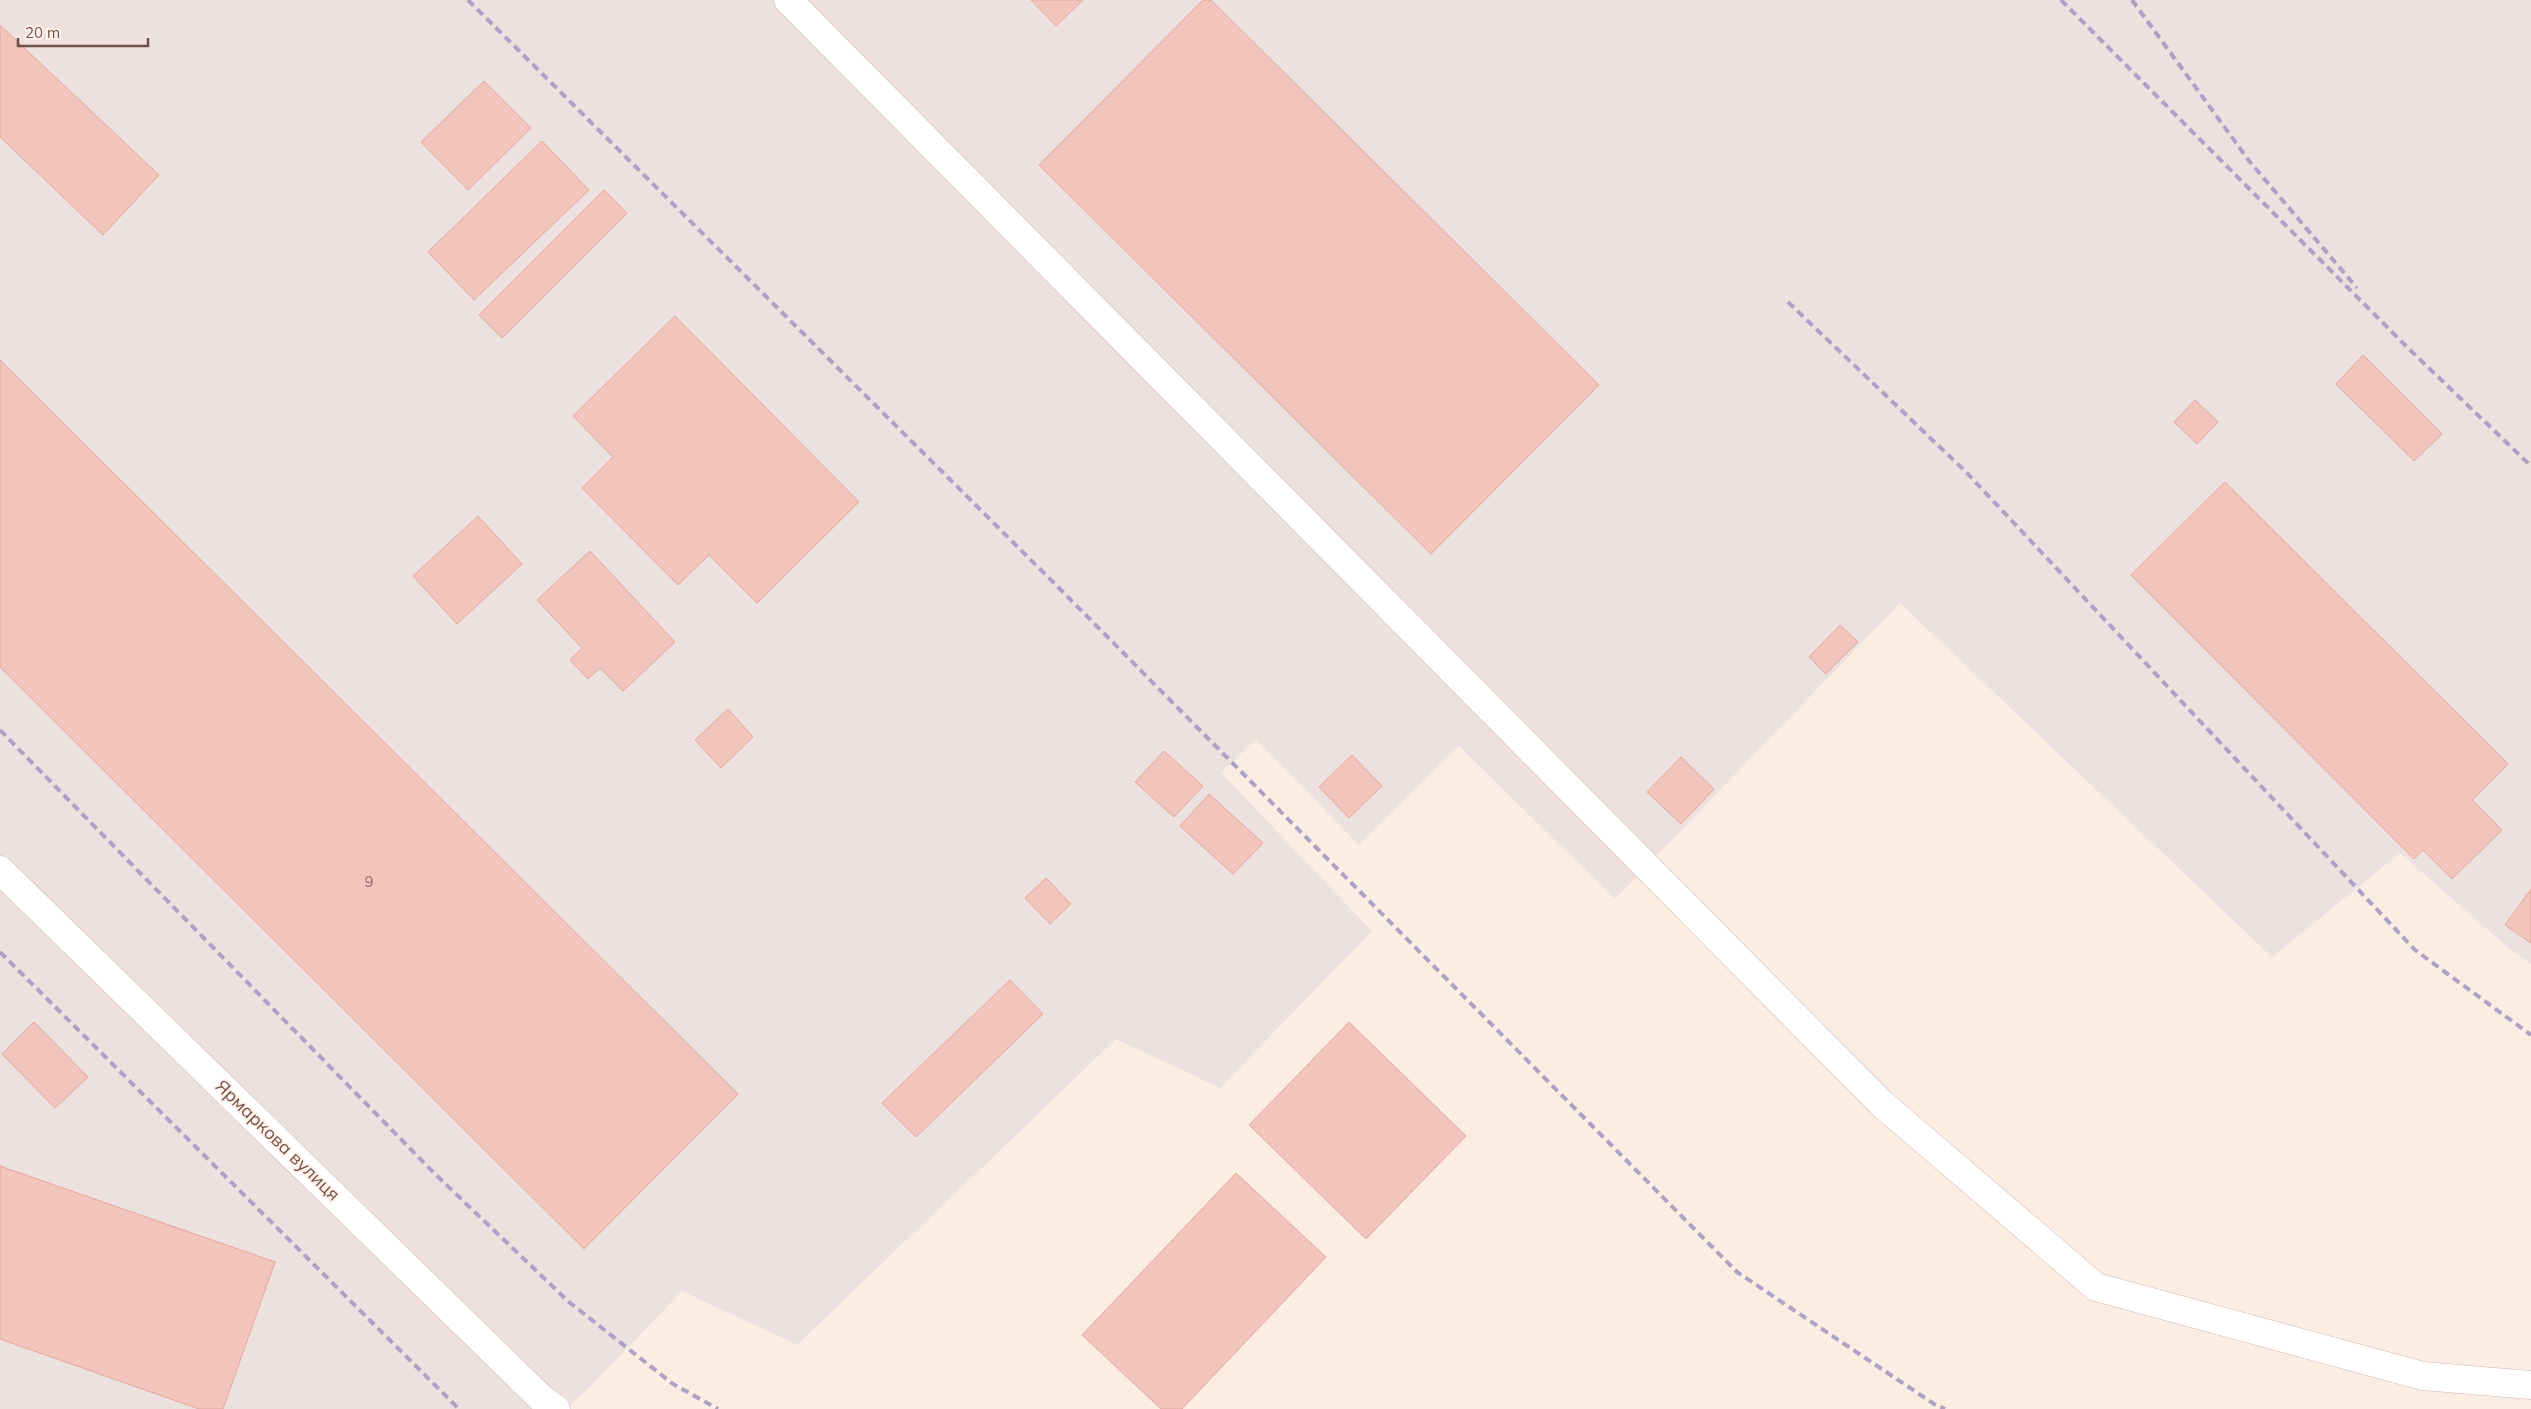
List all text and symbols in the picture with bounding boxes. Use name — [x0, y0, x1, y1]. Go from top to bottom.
scale bar — [18, 15, 148, 47]
text: 20 m — [25, 23, 60, 42]
house number: 9 — [364, 872, 374, 891]
street label: Ярмаркова вулиця — [211, 1075, 345, 1205]

